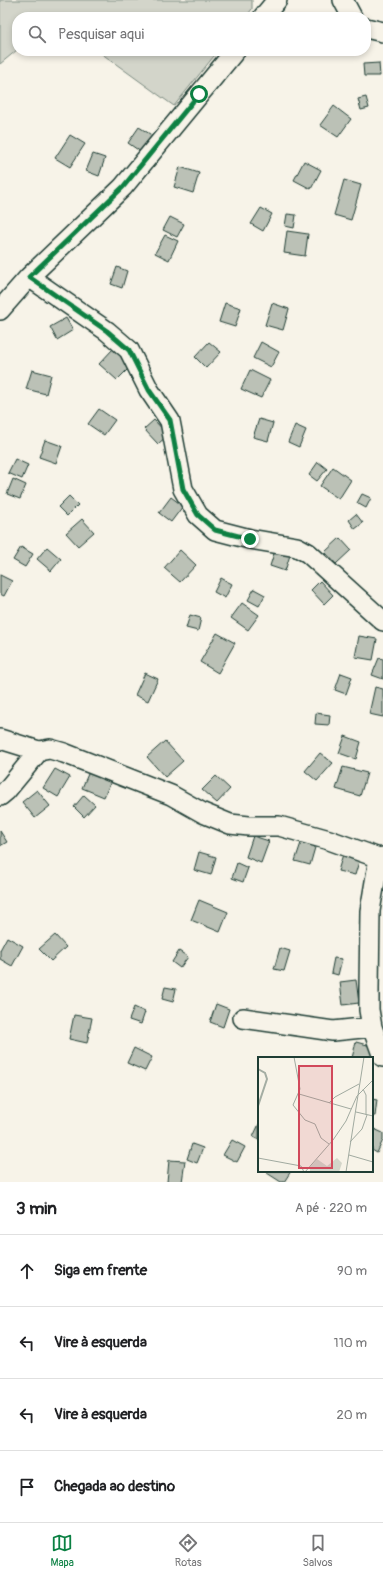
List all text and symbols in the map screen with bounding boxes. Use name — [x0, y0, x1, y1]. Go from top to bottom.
search box — [12, 12, 371, 56]
icon: search — [26, 23, 48, 45]
text: Pesquisar aqui — [58, 25, 144, 44]
route start — [190, 85, 208, 103]
route end — [241, 530, 259, 548]
inset map — [258, 1057, 373, 1172]
text: 3 min — [16, 1198, 57, 1219]
text: A pé · 220 m — [295, 1200, 367, 1216]
icon: ahead — [16, 1260, 38, 1282]
text: Siga em frente — [54, 1261, 147, 1280]
text: 90 m — [337, 1263, 367, 1279]
icon: left — [16, 1332, 38, 1354]
text: Vire à esquerda — [54, 1333, 147, 1352]
text: 110 m — [334, 1335, 367, 1351]
icon: left — [16, 1404, 38, 1426]
text: Vire à esquerda — [54, 1405, 147, 1424]
text: 20 m — [336, 1407, 367, 1423]
icon: arrive — [16, 1476, 38, 1498]
text: Chegada ao destino — [54, 1477, 175, 1496]
tab: Mapa — [50, 1532, 74, 1569]
tab: Rotas — [175, 1532, 202, 1569]
tab: Salvos — [303, 1532, 332, 1569]

